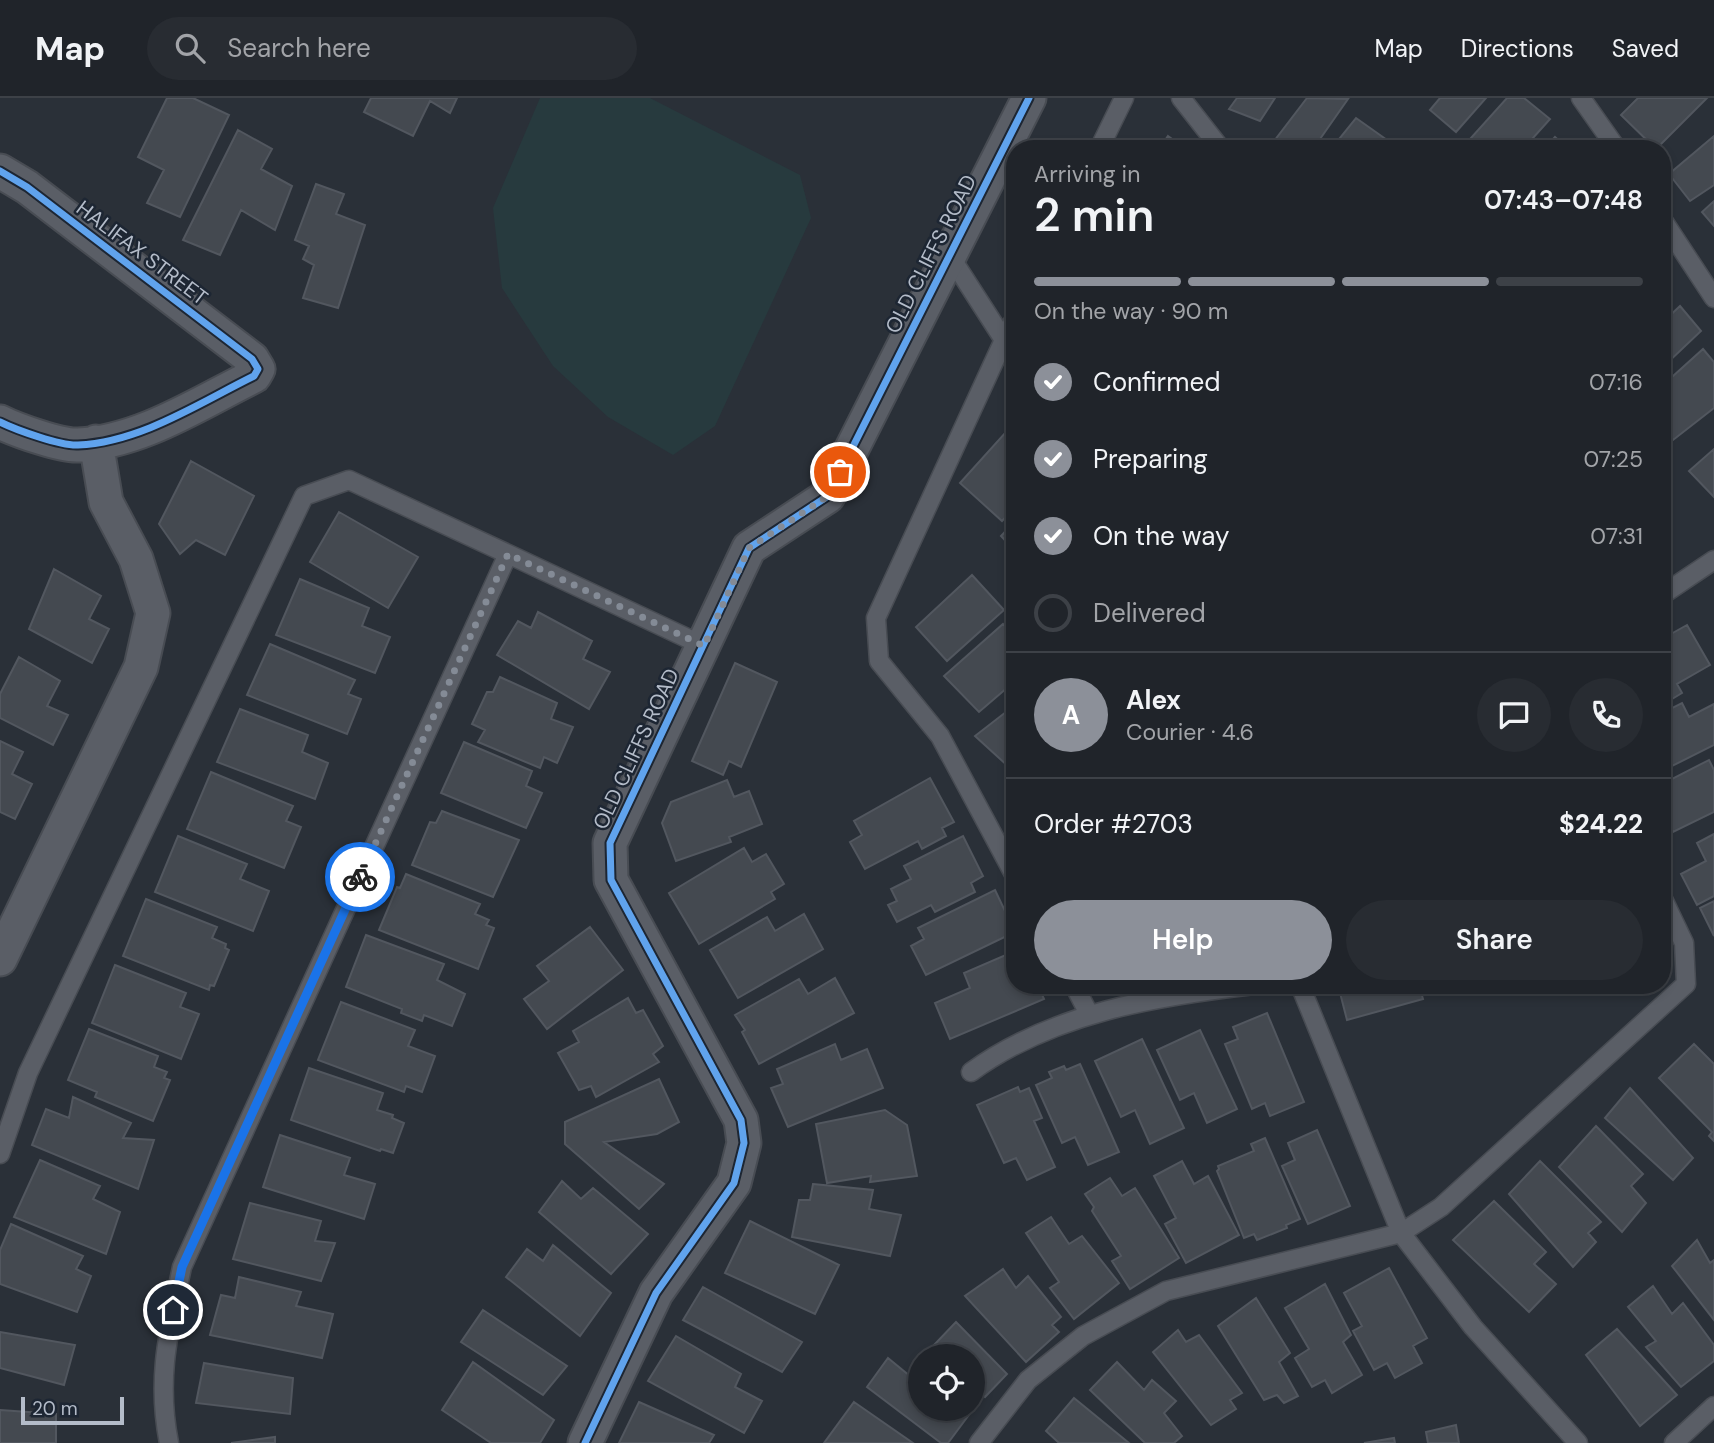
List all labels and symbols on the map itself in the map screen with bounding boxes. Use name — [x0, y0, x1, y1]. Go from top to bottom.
street label: OLD CLIFFS ROAD — [879, 170, 983, 338]
street label: HALIFAX STREET — [71, 194, 214, 312]
pin — [810, 442, 870, 502]
street label: OLD CLIFFS ROAD — [586, 664, 686, 834]
courier — [325, 842, 395, 912]
pin — [143, 1280, 203, 1340]
scale bar — [21, 1394, 124, 1426]

